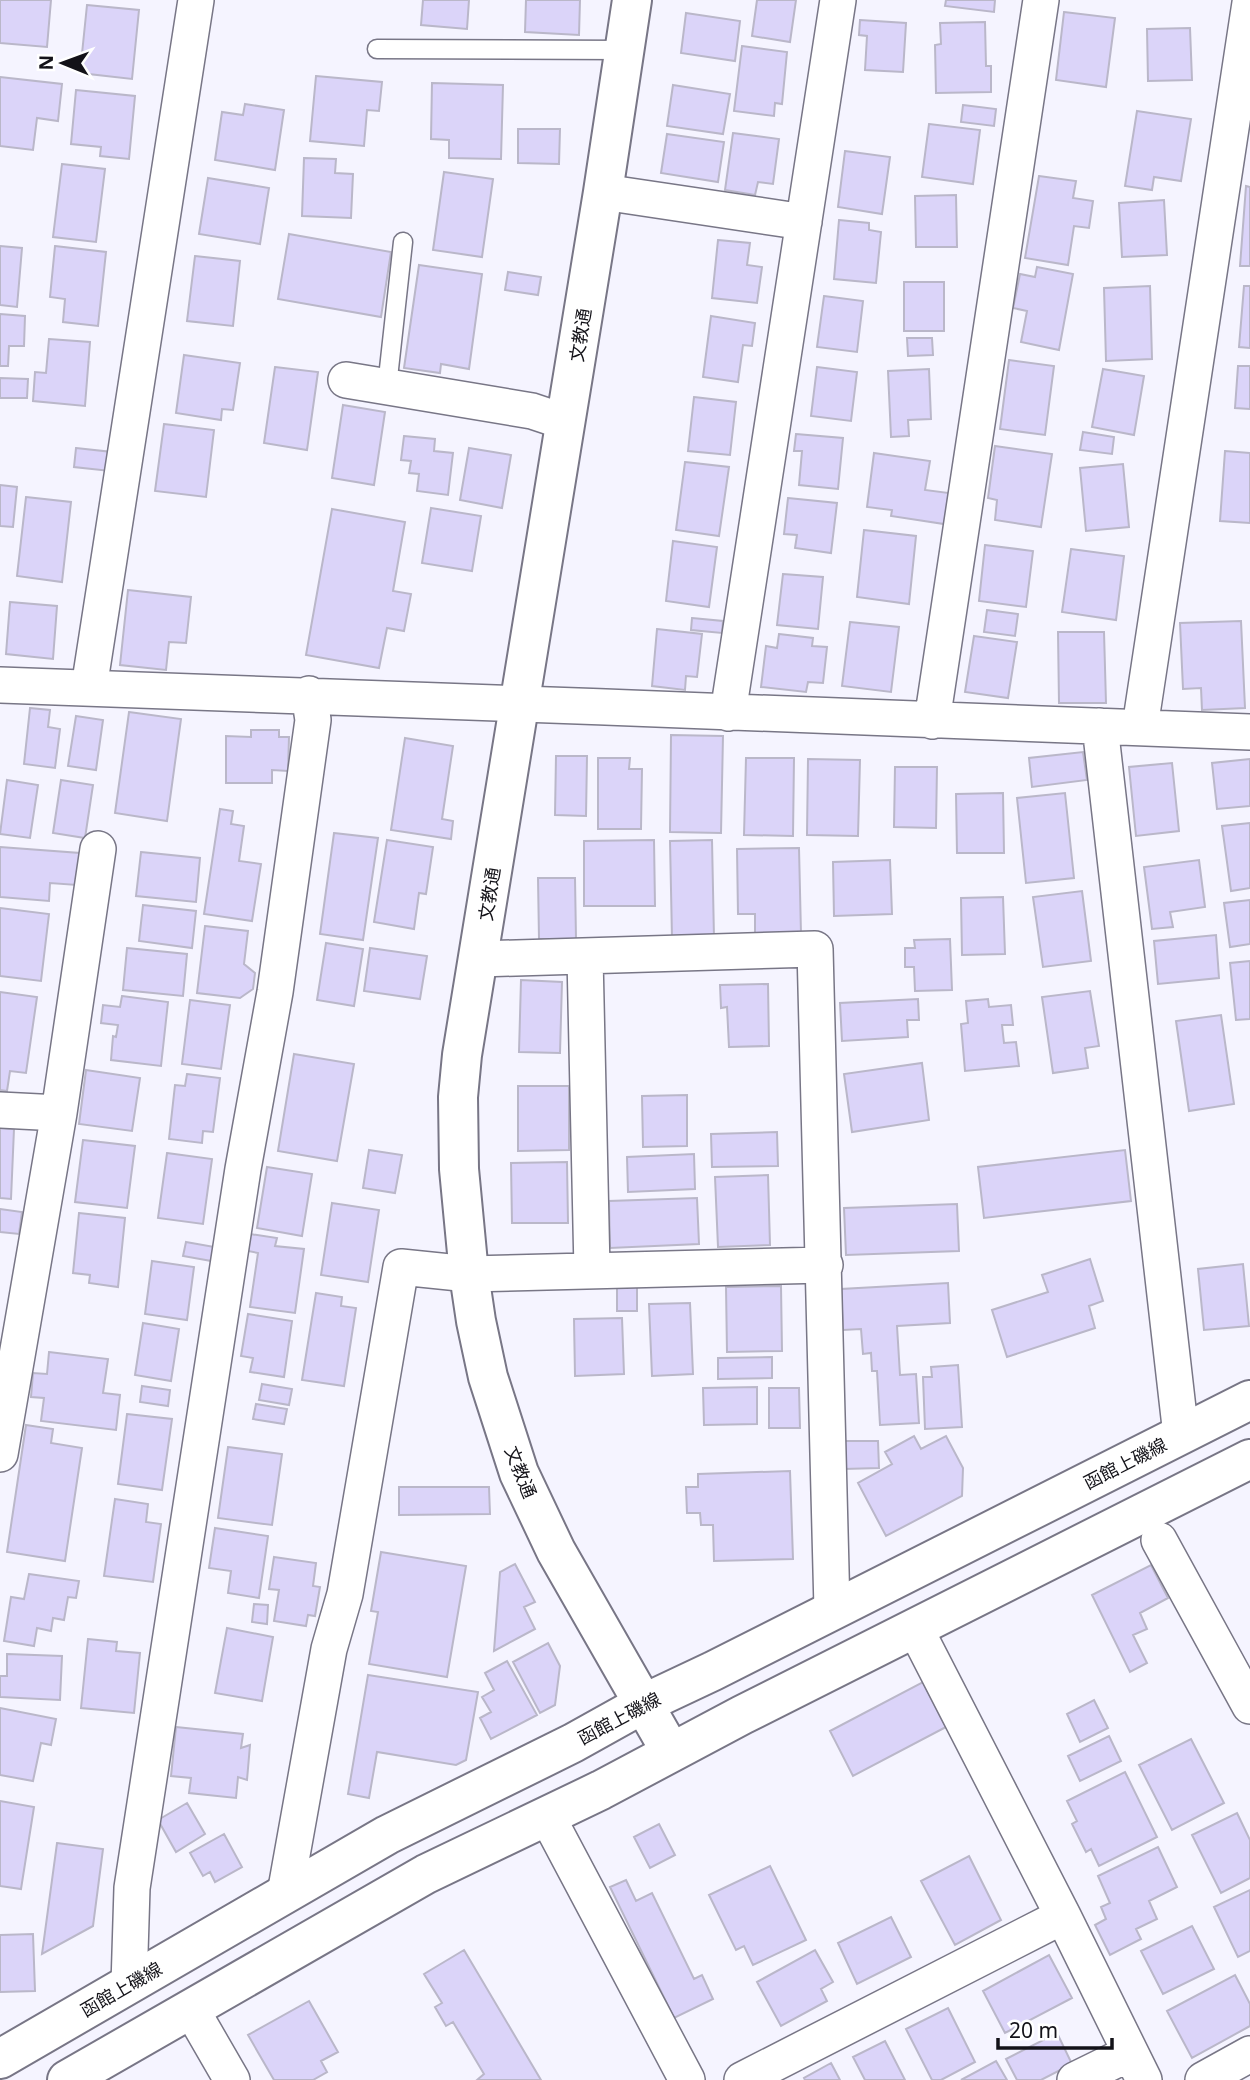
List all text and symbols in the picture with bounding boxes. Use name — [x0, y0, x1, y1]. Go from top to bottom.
north arrow — [28, 28, 98, 98]
text: N — [33, 55, 59, 71]
street label: 文教通 — [564, 306, 596, 364]
street label: 文教通 — [473, 865, 505, 923]
street label: 函館上磯線 — [1079, 1432, 1171, 1494]
street label: 文教通 — [500, 1442, 542, 1502]
street label: 函館上磯線 — [574, 1686, 664, 1750]
street label: 函館上磯線 — [76, 1956, 166, 2022]
scale bar — [998, 2007, 1112, 2050]
text: 20 m — [1009, 2016, 1058, 2044]

